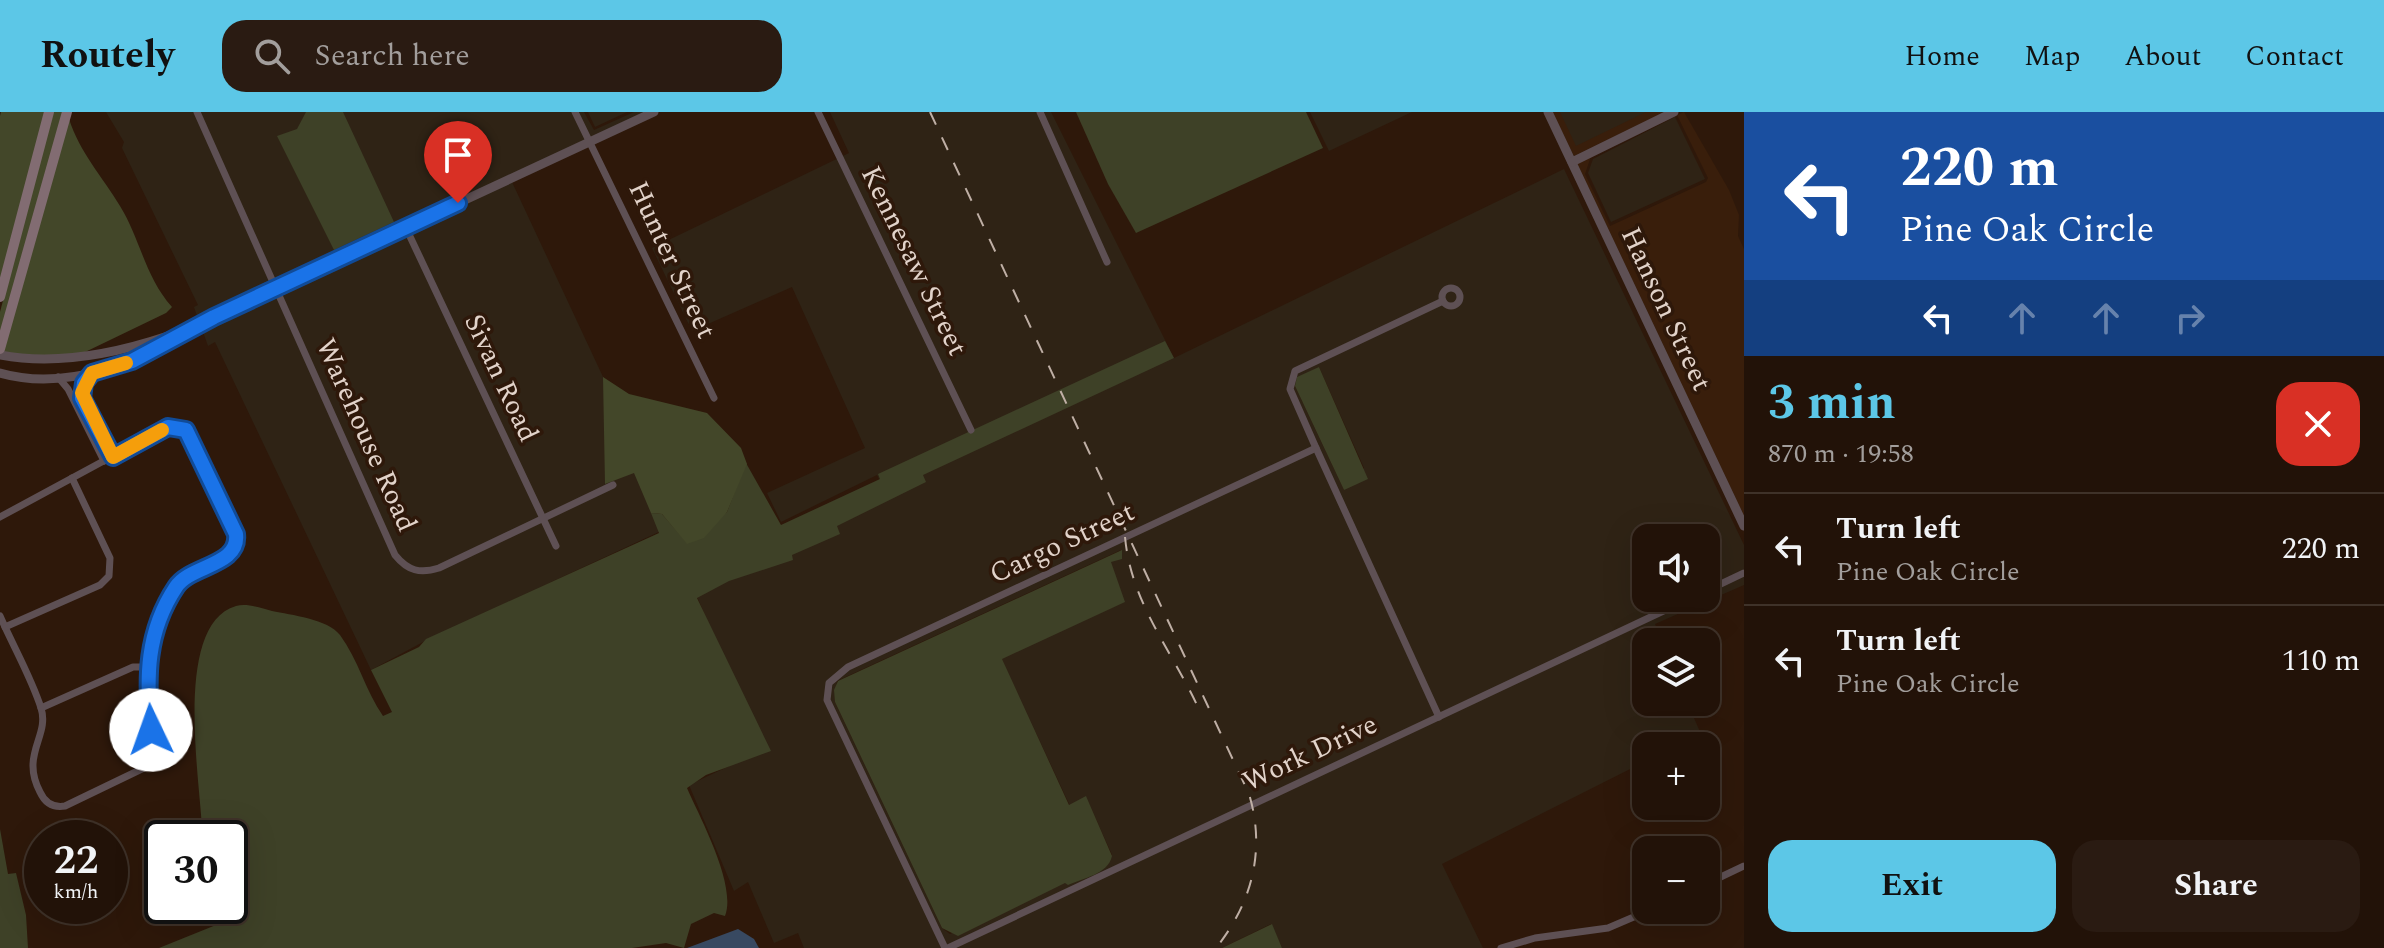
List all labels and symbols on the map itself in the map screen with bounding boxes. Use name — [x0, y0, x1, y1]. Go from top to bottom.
pin — [424, 121, 492, 203]
street label: Kennesaw Street — [849, 159, 979, 363]
street label: Hunter Street — [617, 174, 727, 346]
street label: Hanson Street — [1609, 220, 1723, 398]
street label: Sivan Road — [453, 307, 549, 449]
street label: Warehouse Road — [304, 331, 428, 539]
street label: Cargo Street — [982, 491, 1142, 595]
position arrow — [109, 688, 193, 772]
street label: Work Drive — [1236, 703, 1384, 803]
speed limit sign: 30 — [144, 820, 248, 924]

